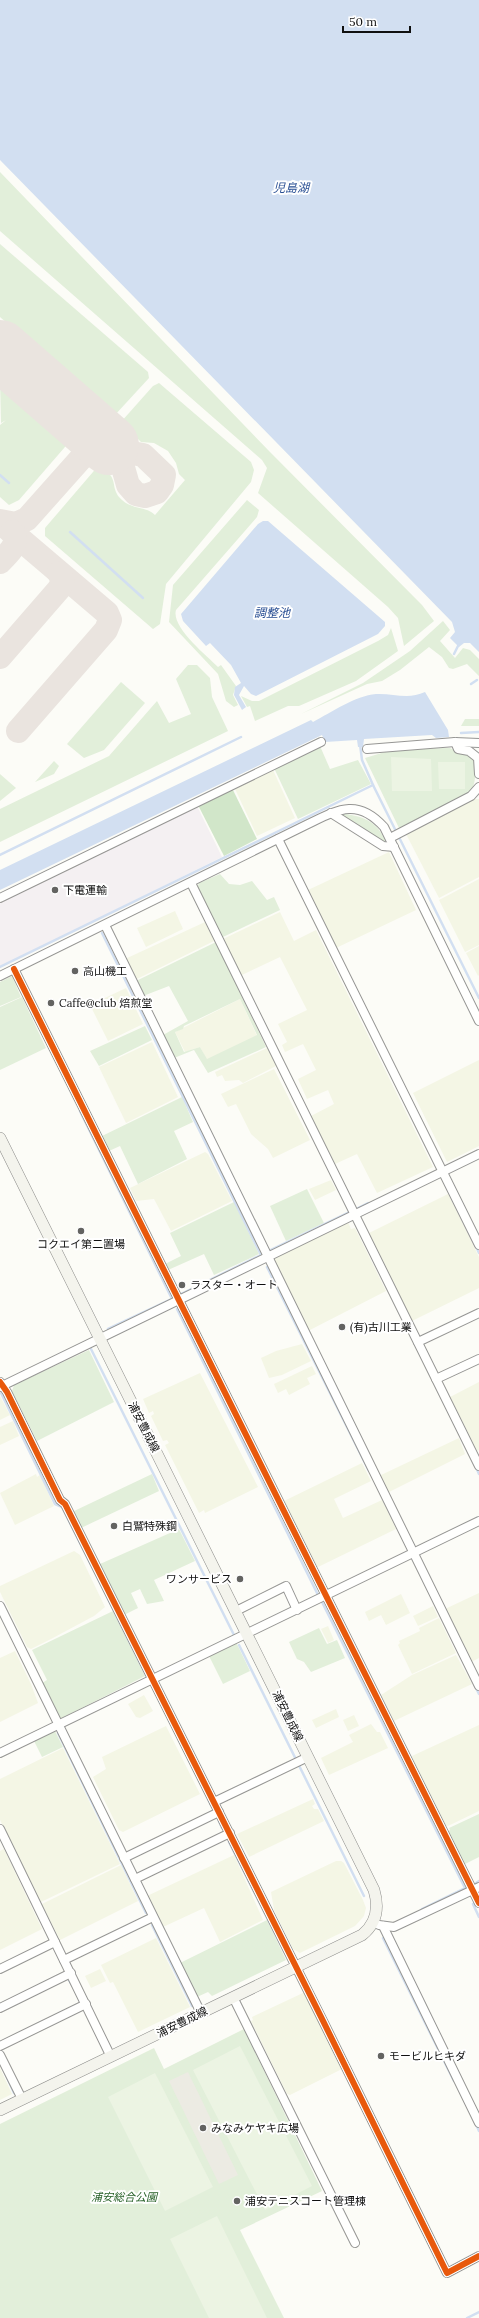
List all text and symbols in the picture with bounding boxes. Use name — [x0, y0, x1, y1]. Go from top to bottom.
scale bar — [343, 8, 410, 34]
text: 50 m — [349, 14, 377, 29]
water label: 児島湖 — [273, 180, 311, 195]
water label: 調整池 — [254, 605, 291, 620]
place label: 下電運輸 — [63, 883, 107, 897]
marker: 下電運輸 — [50, 885, 60, 895]
place label: 高山機工 — [83, 964, 127, 978]
marker: 高山機工 — [70, 966, 80, 976]
place label: Caffe@club 焙煎堂 — [59, 996, 152, 1010]
marker: Caffe@club 焙煎堂 — [46, 998, 56, 1008]
marker: コクエイ第二置場 — [76, 1226, 86, 1236]
place label: コクエイ第二置場 — [37, 1237, 125, 1251]
place label: ラスター・オート — [190, 1278, 278, 1292]
marker: ラスター・オート — [177, 1280, 187, 1290]
place label: (有)古川工業 — [350, 1320, 412, 1335]
marker: (有)古川工業 — [337, 1322, 347, 1332]
street label: 浦安豊成線 — [125, 1399, 163, 1455]
place label: 白鷲特殊鋼 — [122, 1519, 177, 1533]
marker: 白鷲特殊鋼 — [109, 1521, 119, 1531]
place label: ワンサービス — [166, 1572, 232, 1586]
marker: ワンサービス — [235, 1574, 245, 1584]
street label: 浦安豊成線 — [270, 1688, 306, 1744]
street label: 浦安豊成線 — [154, 2004, 210, 2040]
place label: モービルヒキダ — [389, 2049, 466, 2063]
marker: モービルヒキダ — [376, 2051, 386, 2061]
place label: みなみケヤキ広場 — [211, 2121, 299, 2135]
marker: みなみケヤキ広場 — [198, 2123, 208, 2133]
park label: 浦安総合公園 — [91, 2190, 159, 2204]
place label: 浦安テニスコート管理棟 — [245, 2194, 366, 2208]
marker: 浦安テニスコート管理棟 — [232, 2196, 242, 2206]

